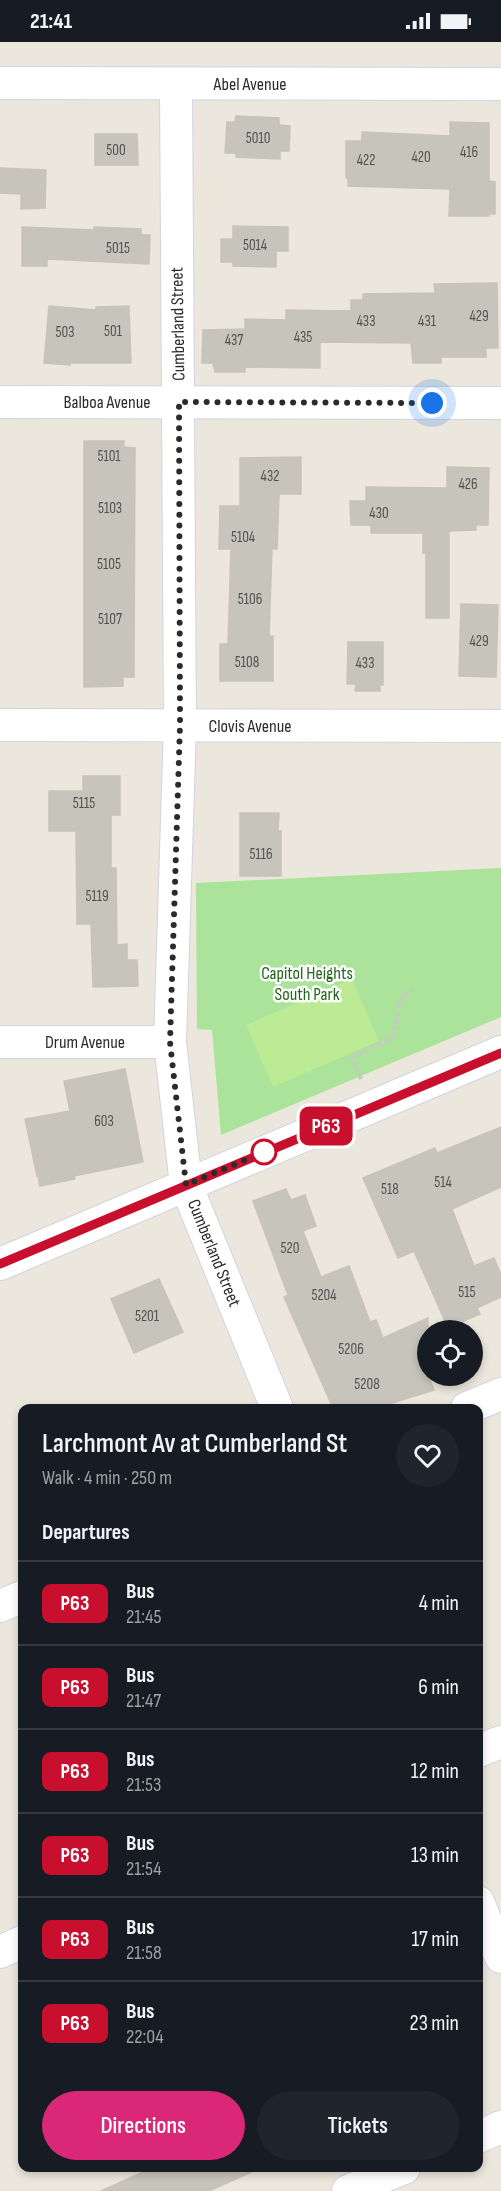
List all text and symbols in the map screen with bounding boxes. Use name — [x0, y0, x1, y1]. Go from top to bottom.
text: 21:41 — [30, 8, 72, 35]
street label: Abel Avenue — [213, 74, 286, 95]
house number: 5010 — [246, 129, 270, 148]
house number: 500 — [106, 141, 126, 160]
house number: 416 — [460, 143, 478, 162]
house number: 420 — [411, 148, 431, 167]
house number: 422 — [357, 151, 375, 170]
house number: 5014 — [243, 236, 267, 255]
house number: 5015 — [106, 239, 130, 258]
street label: Cumberland Street — [166, 266, 189, 381]
house number: 429 — [469, 307, 489, 326]
house number: 433 — [357, 312, 375, 331]
house number: 431 — [418, 312, 437, 331]
house number: 501 — [104, 322, 123, 341]
house number: 503 — [56, 323, 75, 342]
house number: 435 — [294, 328, 312, 347]
house number: 437 — [225, 331, 243, 350]
your location — [417, 388, 447, 418]
street label: Balboa Avenue — [63, 392, 151, 413]
house number: 5101 — [97, 447, 121, 466]
house number: 432 — [261, 467, 279, 486]
house number: 426 — [458, 475, 478, 494]
house number: 5103 — [98, 499, 122, 518]
house number: 430 — [369, 504, 389, 523]
house number: 5104 — [231, 528, 255, 547]
house number: 5105 — [97, 555, 121, 574]
house number: 5106 — [238, 590, 262, 609]
house number: 5107 — [98, 610, 122, 629]
house number: 429 — [469, 632, 489, 651]
house number: 5108 — [235, 653, 259, 672]
house number: 433 — [356, 654, 374, 673]
street label: Clovis Avenue — [208, 716, 292, 737]
house number: 5115 — [73, 794, 95, 813]
house number: 5116 — [249, 845, 273, 864]
house number: 5119 — [85, 887, 109, 906]
park label: Capitol Heights South Park — [261, 963, 353, 1005]
street label: Drum Avenue — [45, 1032, 125, 1053]
line badge: P63 — [292, 1106, 360, 1146]
house number: 603 — [94, 1112, 114, 1131]
text: P63 — [312, 1114, 340, 1139]
unlabelled marker — [251, 1139, 277, 1165]
house number: 514 — [434, 1173, 452, 1192]
house number: 518 — [381, 1180, 399, 1199]
street label: Cumberland Street — [183, 1196, 245, 1310]
house number: 520 — [281, 1239, 299, 1258]
house number: 515 — [458, 1283, 476, 1302]
house number: 5204 — [311, 1286, 337, 1305]
house number: 5201 — [135, 1307, 160, 1326]
map controls — [417, 1320, 483, 1386]
button: locate — [417, 1320, 483, 1386]
house number: 5206 — [338, 1340, 364, 1359]
house number: 5208 — [354, 1375, 380, 1394]
button: heart — [396, 1424, 459, 1487]
text: Larchmont Av at Cumberland St — [42, 1427, 347, 1460]
text: Walk · 4 min · 250 m — [42, 1466, 172, 1490]
text: Departures — [42, 1519, 130, 1546]
text: Bus — [126, 1578, 155, 1605]
text: 4 min — [419, 1590, 459, 1617]
text: P63 — [61, 1591, 89, 1616]
text: 21:45 — [126, 1605, 162, 1629]
text: Bus — [126, 1662, 155, 1689]
text: 6 min — [418, 1674, 459, 1701]
text: P63 — [61, 1675, 89, 1700]
text: 21:47 — [126, 1689, 161, 1713]
text: Bus — [126, 1746, 155, 1773]
text: 12 min — [411, 1758, 459, 1785]
text: P63 — [61, 1759, 89, 1784]
text: 21:53 — [126, 1773, 161, 1797]
text: Bus — [126, 1830, 155, 1857]
text: 13 min — [411, 1842, 459, 1869]
text: P63 — [61, 1843, 89, 1868]
text: 21:54 — [126, 1857, 162, 1881]
text: Bus — [126, 1914, 155, 1941]
text: 17 min — [411, 1926, 459, 1953]
text: P63 — [61, 1927, 89, 1952]
text: 21:58 — [126, 1941, 162, 1965]
text: Bus — [126, 1998, 155, 2025]
text: 23 min — [410, 2010, 459, 2037]
text: P63 — [61, 2011, 89, 2036]
text: 22:04 — [126, 2025, 164, 2049]
button: Directions — [42, 2091, 245, 2160]
button: Tickets — [257, 2091, 459, 2160]

